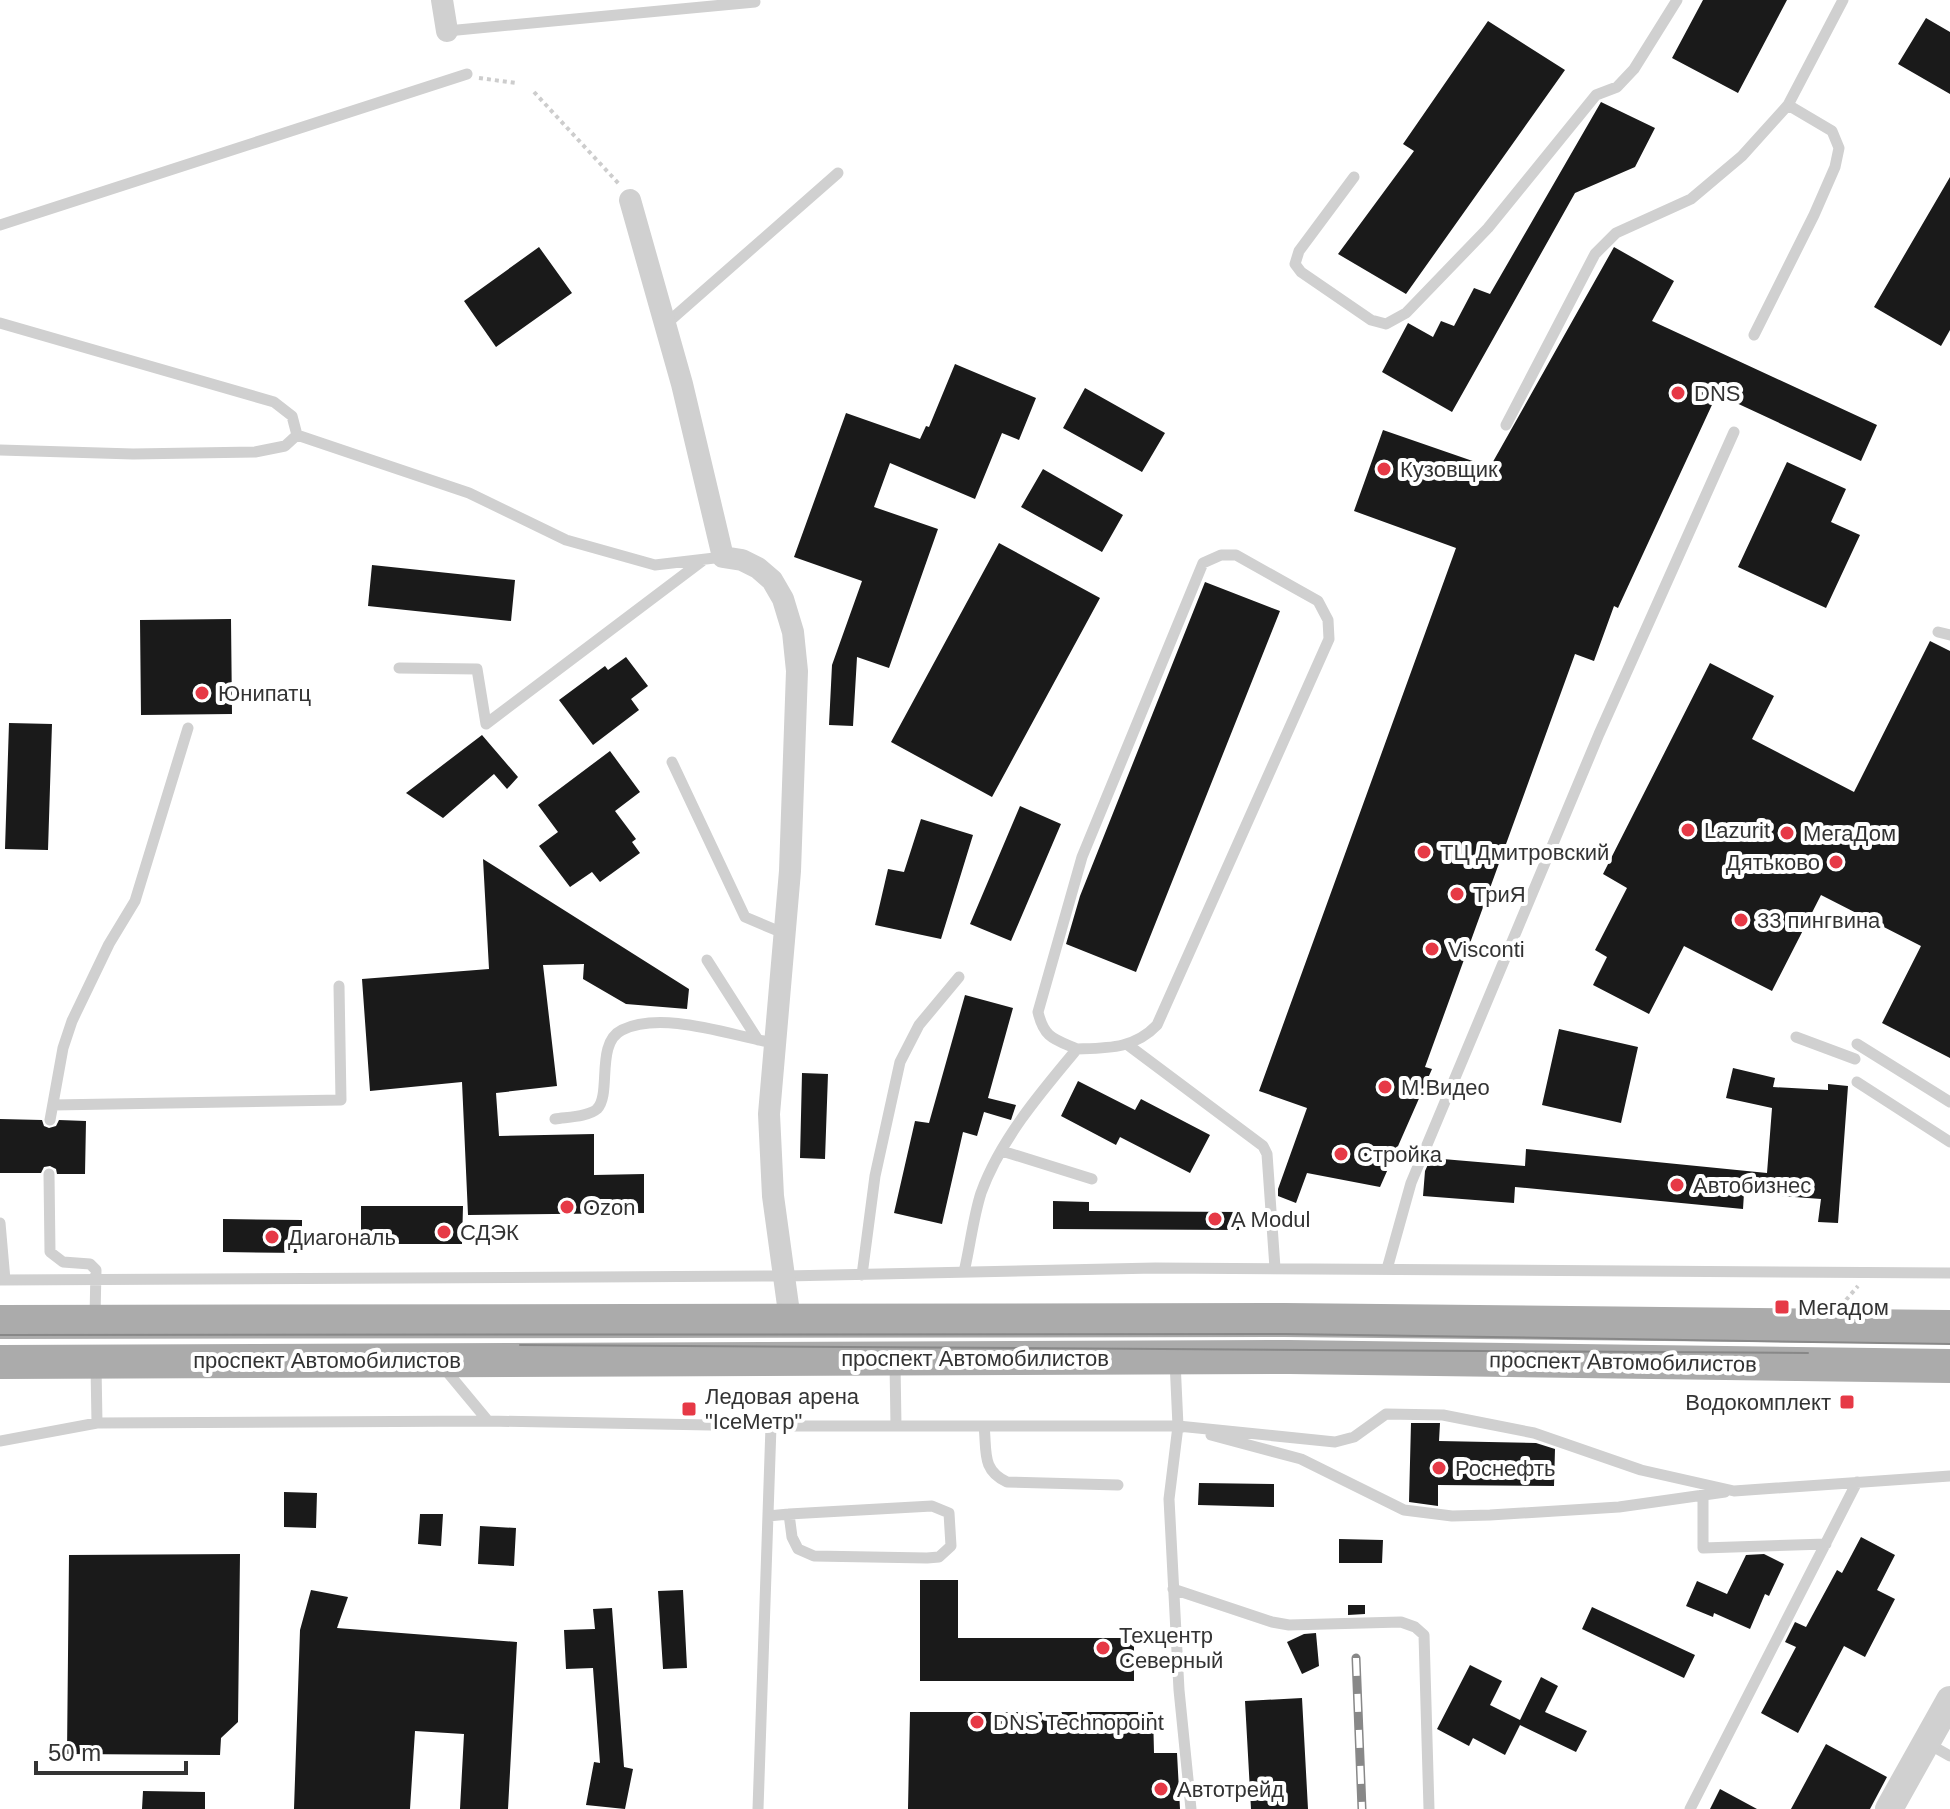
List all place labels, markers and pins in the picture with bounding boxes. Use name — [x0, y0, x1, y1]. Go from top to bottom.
place label: DNS — [1694, 381, 1740, 406]
marker: DNS — [1669, 384, 1687, 402]
place label: Кузовщик — [1400, 457, 1498, 482]
marker: Кузовщик — [1375, 460, 1393, 478]
place label: Юнипатц — [218, 681, 311, 706]
marker: Юнипатц — [193, 684, 211, 702]
place label: Lazurit — [1704, 818, 1770, 843]
marker: Lazurit — [1679, 821, 1697, 839]
place label: МегаДом — [1803, 821, 1896, 846]
marker: МегаДом — [1778, 824, 1796, 842]
place label: ТЦ Дмитровский — [1440, 840, 1609, 865]
marker: ТЦ Дмитровский — [1415, 843, 1433, 861]
place label: Дятьково — [1726, 850, 1820, 875]
marker: Дятьково — [1827, 853, 1845, 871]
place label: ТриЯ — [1473, 882, 1526, 907]
marker: ТриЯ — [1448, 885, 1466, 903]
place label: 33 пингвина — [1757, 908, 1881, 933]
marker: 33 пингвина — [1732, 911, 1750, 929]
place label: Visconti — [1448, 937, 1525, 962]
marker: Visconti — [1423, 940, 1441, 958]
place label: М.Видео — [1401, 1075, 1490, 1100]
marker: М.Видео — [1376, 1078, 1394, 1096]
place label: Стройка — [1357, 1142, 1443, 1167]
marker: Стройка — [1332, 1145, 1350, 1163]
place label: Автобизнес — [1693, 1173, 1811, 1198]
marker: Автобизнес — [1668, 1176, 1686, 1194]
place label: Ozon — [583, 1195, 636, 1220]
marker: Ozon — [558, 1198, 576, 1216]
place label: A Modul — [1231, 1207, 1311, 1232]
marker: A Modul — [1206, 1210, 1224, 1228]
place label: СДЭК — [460, 1220, 519, 1245]
marker: СДЭК — [435, 1223, 453, 1241]
place label: Диагональ — [288, 1225, 396, 1250]
marker: Диагональ — [263, 1228, 281, 1246]
place label: Мегадом — [1798, 1295, 1889, 1320]
marker: Мегадом — [1773, 1298, 1791, 1316]
place label: Ледовая арена "IceМетр" — [705, 1384, 860, 1434]
place label: Водокомплект — [1685, 1390, 1831, 1415]
marker: Водокомплект — [1838, 1393, 1856, 1411]
marker: Ледовая арена "IceМетр" — [680, 1400, 698, 1418]
place label: Роснефть — [1455, 1456, 1555, 1481]
marker: Роснефть — [1430, 1459, 1448, 1477]
place label: Техцентр Северный — [1119, 1623, 1223, 1673]
marker: Техцентр Северный — [1094, 1639, 1112, 1657]
place label: DNS Technopoint — [993, 1710, 1164, 1735]
marker: DNS Technopoint — [968, 1713, 986, 1731]
place label: Автотрейд — [1177, 1777, 1284, 1802]
marker: Автотрейд — [1152, 1780, 1170, 1798]

